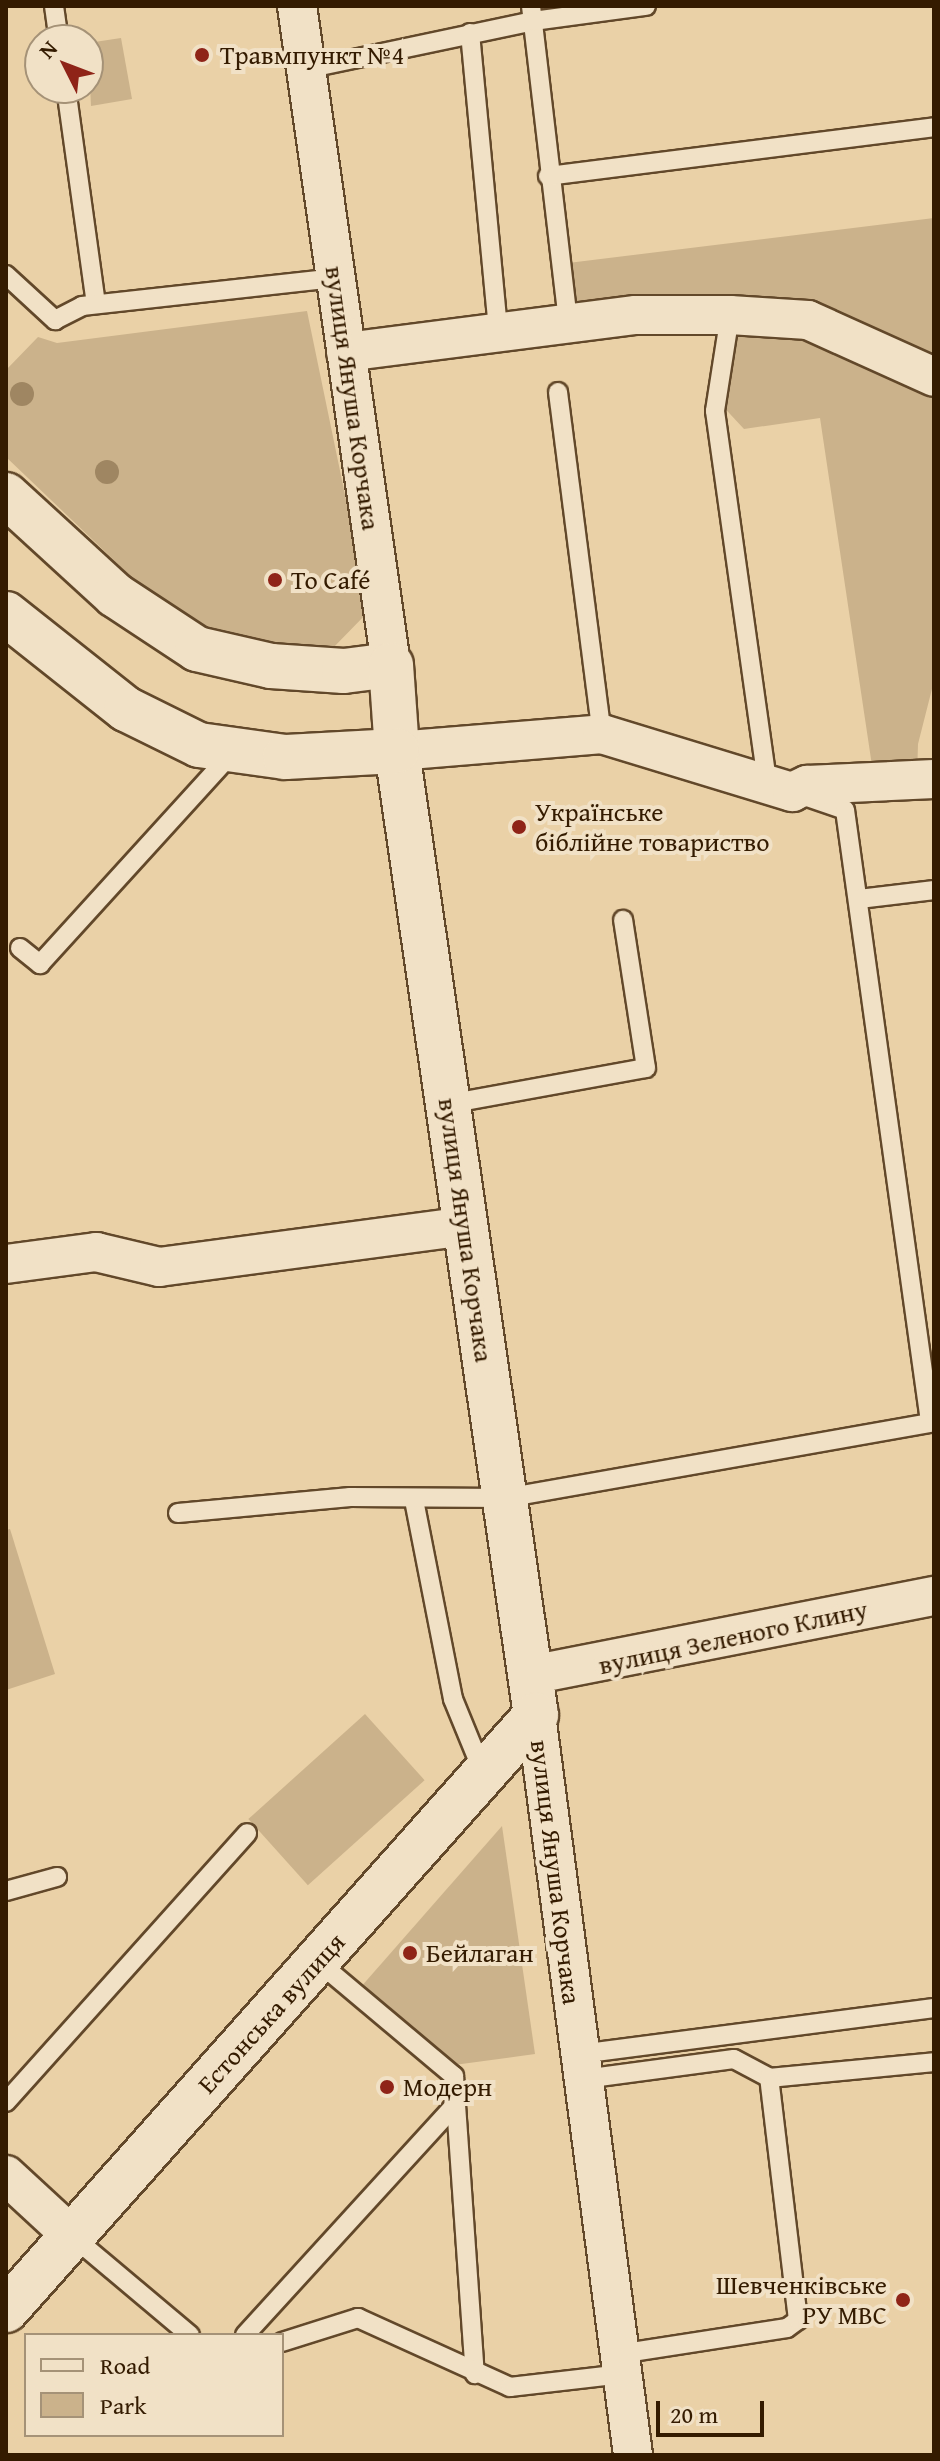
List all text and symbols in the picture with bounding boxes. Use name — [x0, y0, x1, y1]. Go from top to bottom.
north arrow — [24, 24, 104, 104]
text: N — [31, 33, 64, 65]
place label: Травмпункт №4 — [220, 39, 404, 71]
marker: Травмпункт №4 — [191, 44, 213, 66]
street label: вулиця Януша Корчака — [319, 264, 387, 532]
place label: To Café — [291, 564, 371, 596]
marker: To Café — [266, 571, 284, 589]
place label: Українське біблійне товариство — [535, 796, 769, 858]
marker: Українське біблійне товариство — [510, 818, 528, 836]
street label: вулиця Януша Корчака — [432, 1096, 500, 1364]
street label: вулиця Зеленого Клину — [596, 1593, 870, 1681]
street label: вулиця Януша Корчака — [524, 1738, 588, 2006]
street label: Естонська вулиця — [191, 1926, 351, 2100]
place label: Бейлаган — [426, 1937, 534, 1969]
marker: Бейлаган — [401, 1944, 419, 1962]
place label: Модерн — [403, 2071, 492, 2103]
marker: Модерн — [378, 2078, 396, 2096]
place label: Шевченківське РУ МВС — [716, 2269, 887, 2330]
marker: Шевченківське РУ МВС — [894, 2291, 912, 2309]
legend — [24, 2333, 284, 2437]
text: Road — [100, 2348, 150, 2383]
scale bar — [660, 2385, 768, 2435]
text: Park — [100, 2388, 146, 2423]
text: 20 m — [670, 2397, 718, 2432]

